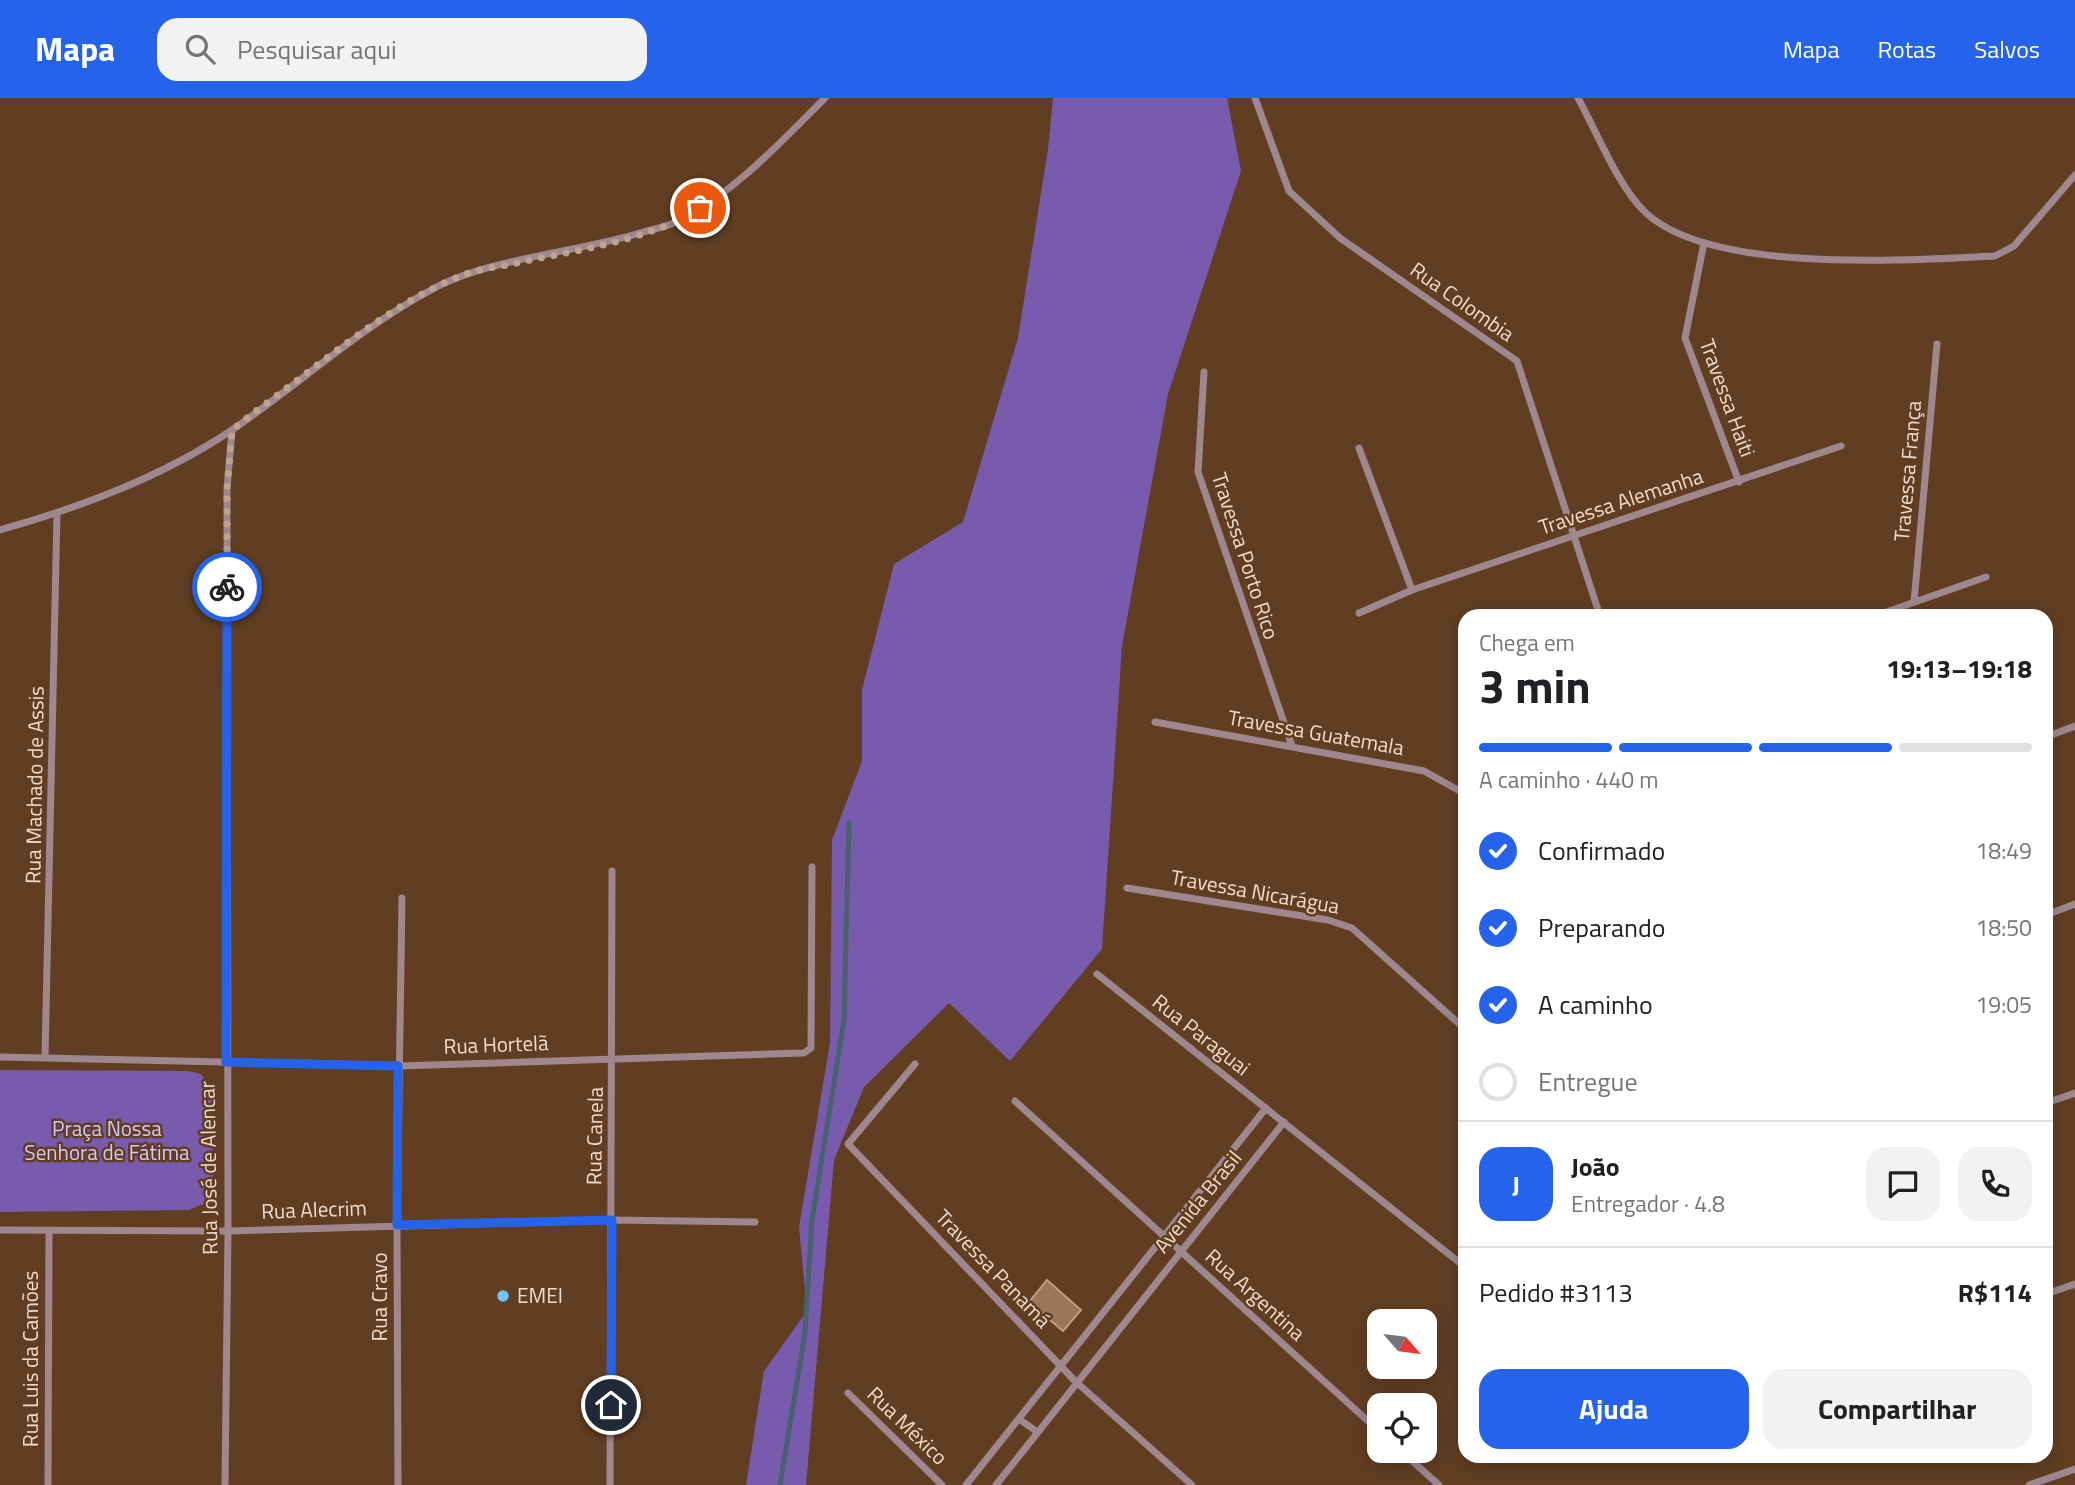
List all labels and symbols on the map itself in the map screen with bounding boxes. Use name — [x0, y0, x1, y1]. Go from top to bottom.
pin — [670, 178, 730, 238]
street label: Rua Colombia — [1404, 253, 1522, 349]
street label: Travessa Haiti — [1692, 334, 1764, 461]
street label: Travessa França — [1885, 399, 1929, 543]
street label: Travessa Alemanha — [1534, 459, 1708, 543]
street label: Travessa Porto Rico — [1204, 468, 1288, 643]
courier — [192, 552, 262, 622]
street label: Rua Machado de Assis — [16, 686, 52, 884]
street label: Travessa Guatemala — [1226, 701, 1407, 763]
street label: Travessa Nicarágua — [1168, 860, 1343, 922]
street label: Rua Paraguai — [1146, 986, 1258, 1083]
street label: Rua Hortelã — [443, 1026, 549, 1062]
street label: Rua José de Alencar — [190, 1081, 226, 1255]
street label: Rua Canela — [577, 1086, 611, 1185]
park label: Praça Nossa Senhora de Fátima — [24, 1112, 190, 1168]
street label: Avenida Brasil — [1146, 1143, 1249, 1260]
street label: Rua Alecrim — [261, 1191, 367, 1227]
street label: Travessa Panamá — [928, 1201, 1059, 1335]
street label: Rua Argentina — [1198, 1240, 1313, 1348]
street label: Rua Cravo — [363, 1252, 395, 1342]
street label: Rua Luis da Camões — [14, 1271, 46, 1447]
place label: EMEI — [517, 1279, 563, 1311]
marker: EMEI — [495, 1288, 511, 1304]
north arrow — [1367, 1309, 1437, 1379]
pin — [581, 1375, 641, 1435]
street label: Rua México — [860, 1379, 955, 1472]

